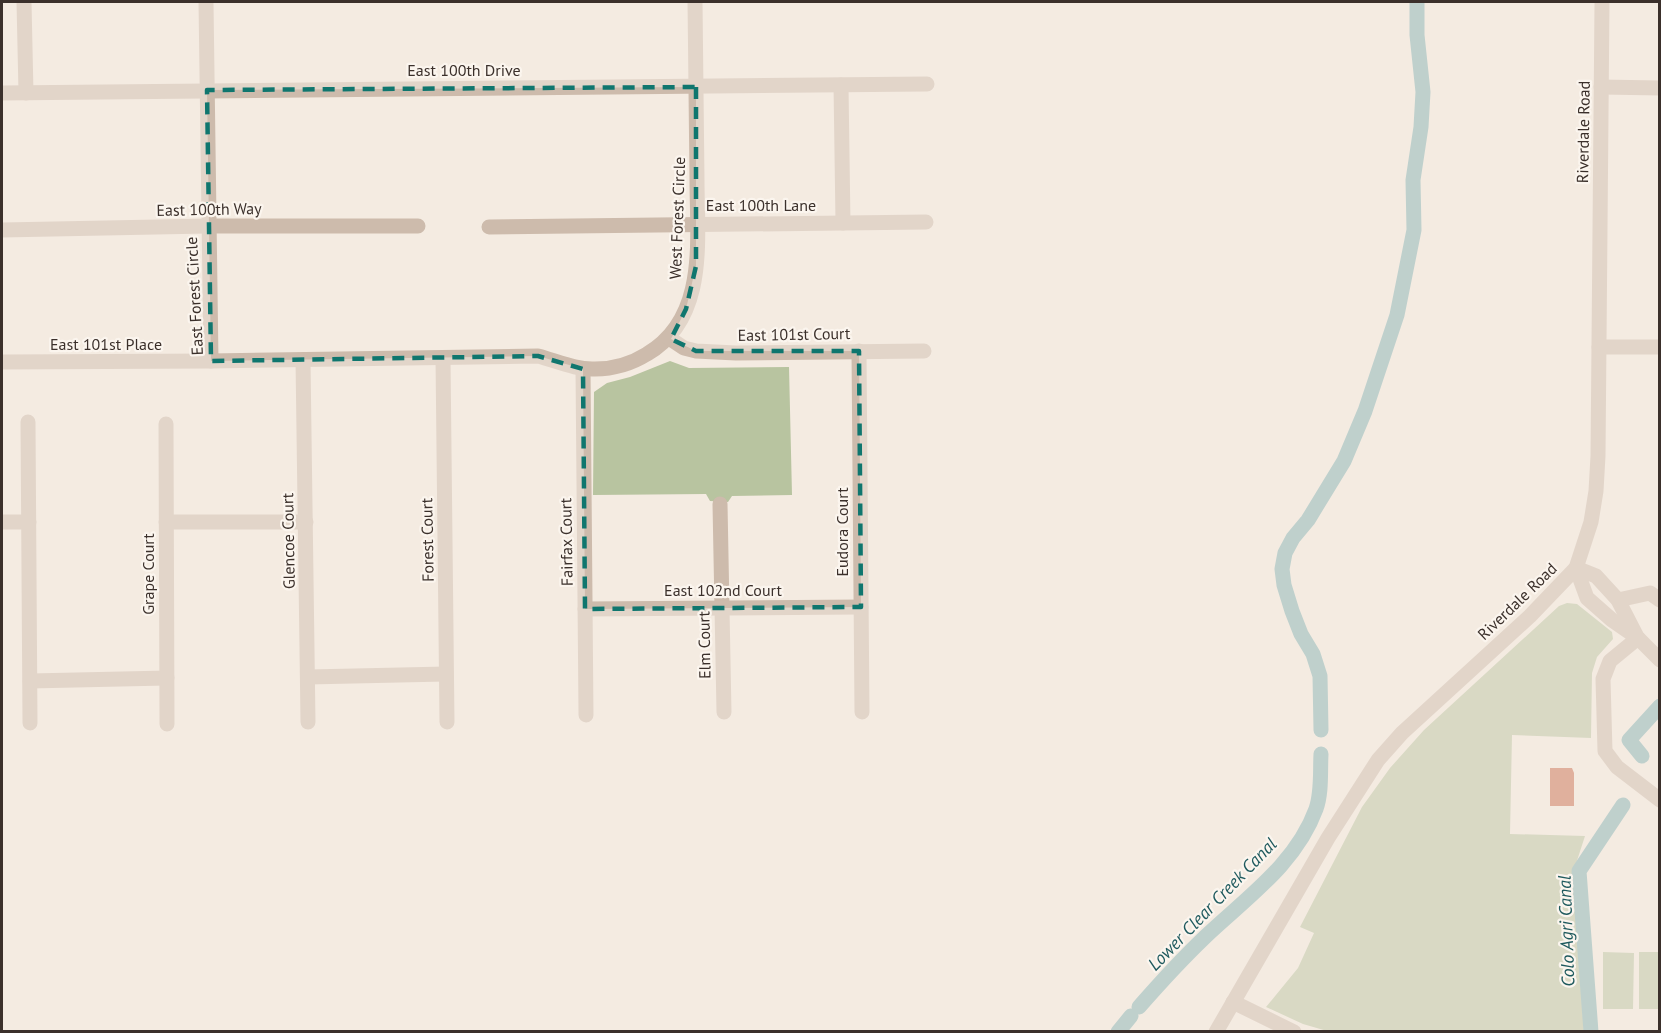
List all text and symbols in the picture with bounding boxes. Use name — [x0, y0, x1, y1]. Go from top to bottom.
street label: East 100th Drive — [407, 60, 521, 80]
street label: Riverdale Road — [1572, 81, 1594, 183]
street label: West Forest Circle — [665, 156, 689, 280]
street label: East 100th Lane — [706, 195, 816, 215]
street label: East 100th Way — [156, 198, 262, 220]
street label: East Forest Circle — [181, 236, 207, 356]
street label: East 101st Court — [738, 323, 851, 345]
street label: East 101st Place — [50, 334, 162, 354]
street label: Eudora Court — [832, 487, 852, 577]
street label: Glencoe Court — [277, 492, 299, 589]
street label: Forest Court — [416, 497, 438, 582]
street label: Fairfax Court — [555, 497, 577, 586]
street label: Grape Court — [138, 533, 158, 615]
street label: Riverdale Road — [1473, 558, 1561, 644]
street label: East 102nd Court — [664, 580, 783, 600]
street label: Elm Court — [693, 610, 715, 679]
water label: Lower Clear Creek Canal — [1143, 833, 1281, 975]
water label: Colo Agri Canal — [1553, 875, 1579, 987]

